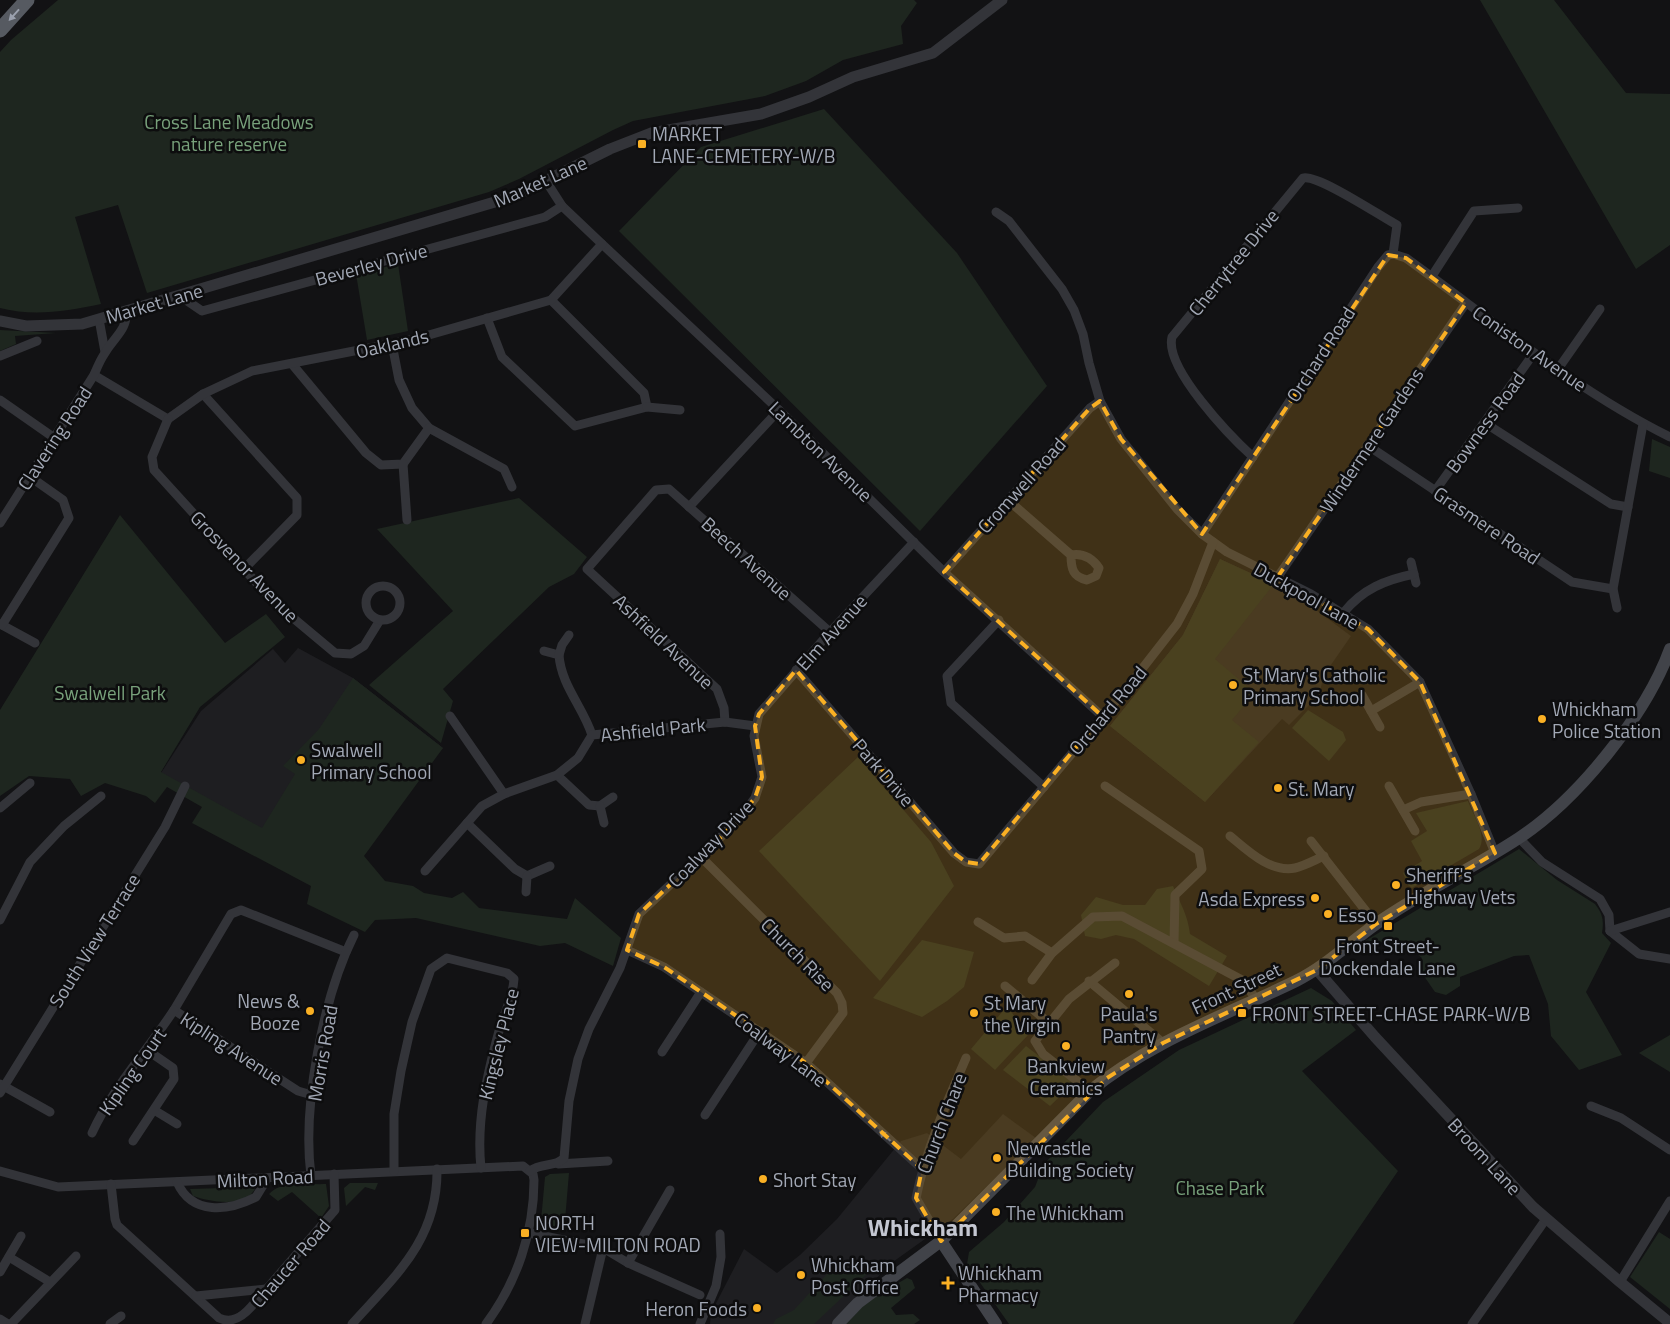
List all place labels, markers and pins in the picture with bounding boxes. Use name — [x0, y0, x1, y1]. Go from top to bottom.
place label: MARKET LANE-CEMETERY-W/B — [652, 119, 836, 170]
marker: MARKET LANE-CEMETERY-W/B — [636, 138, 648, 150]
place label: St Mary's Catholic Primary School — [1243, 660, 1386, 711]
marker: St Mary's Catholic Primary School — [1227, 679, 1239, 691]
place label: Whickham Police Station — [1552, 694, 1661, 745]
marker: Whickham Police Station — [1536, 713, 1548, 725]
place label: Swalwell Primary School — [311, 735, 432, 786]
marker: Swalwell Primary School — [295, 754, 307, 766]
place label: St. Mary — [1288, 774, 1354, 803]
marker: St. Mary — [1272, 782, 1284, 794]
place label: Sheriff's Highway Vets — [1406, 860, 1516, 911]
marker: Sheriff's Highway Vets — [1390, 879, 1402, 891]
place label: Asda Express — [1198, 884, 1305, 913]
marker: Asda Express — [1309, 892, 1321, 904]
place label: Esso — [1338, 900, 1376, 929]
marker: Esso — [1322, 908, 1334, 920]
marker: Front Street- Dockendale Lane — [1382, 920, 1394, 932]
place label: Front Street- Dockendale Lane — [1320, 931, 1456, 982]
place label: News & Booze — [237, 986, 300, 1037]
place label: St Mary the Virgin — [984, 988, 1060, 1039]
marker: Paula's Pantry — [1123, 988, 1135, 1000]
place label: Paula's Pantry — [1100, 999, 1158, 1050]
place label: FRONT STREET-CHASE PARK-W/B — [1252, 999, 1530, 1028]
marker: News & Booze — [304, 1005, 316, 1017]
marker: St Mary the Virgin — [968, 1007, 980, 1019]
marker: FRONT STREET-CHASE PARK-W/B — [1236, 1007, 1248, 1019]
marker: Bankview Ceramics — [1060, 1040, 1072, 1052]
place label: Bankview Ceramics — [1027, 1051, 1105, 1102]
place label: Newcastle Building Society — [1007, 1133, 1134, 1184]
marker: Newcastle Building Society — [991, 1152, 1003, 1164]
place label: Short Stay — [773, 1165, 856, 1194]
marker: Short Stay — [757, 1173, 769, 1185]
place label: The Whickham — [1006, 1198, 1124, 1227]
marker: The Whickham — [990, 1206, 1002, 1218]
place label: NORTH VIEW-MILTON ROAD — [535, 1208, 701, 1259]
marker: NORTH VIEW-MILTON ROAD — [519, 1227, 531, 1239]
place label: Whickham Post Office — [811, 1250, 899, 1301]
place label: Whickham Pharmacy — [958, 1258, 1042, 1309]
marker: Whickham Post Office — [795, 1269, 807, 1281]
marker: Whickham Pharmacy — [942, 1277, 954, 1289]
place label: Heron Foods — [645, 1294, 747, 1323]
marker: Heron Foods — [751, 1302, 763, 1314]

